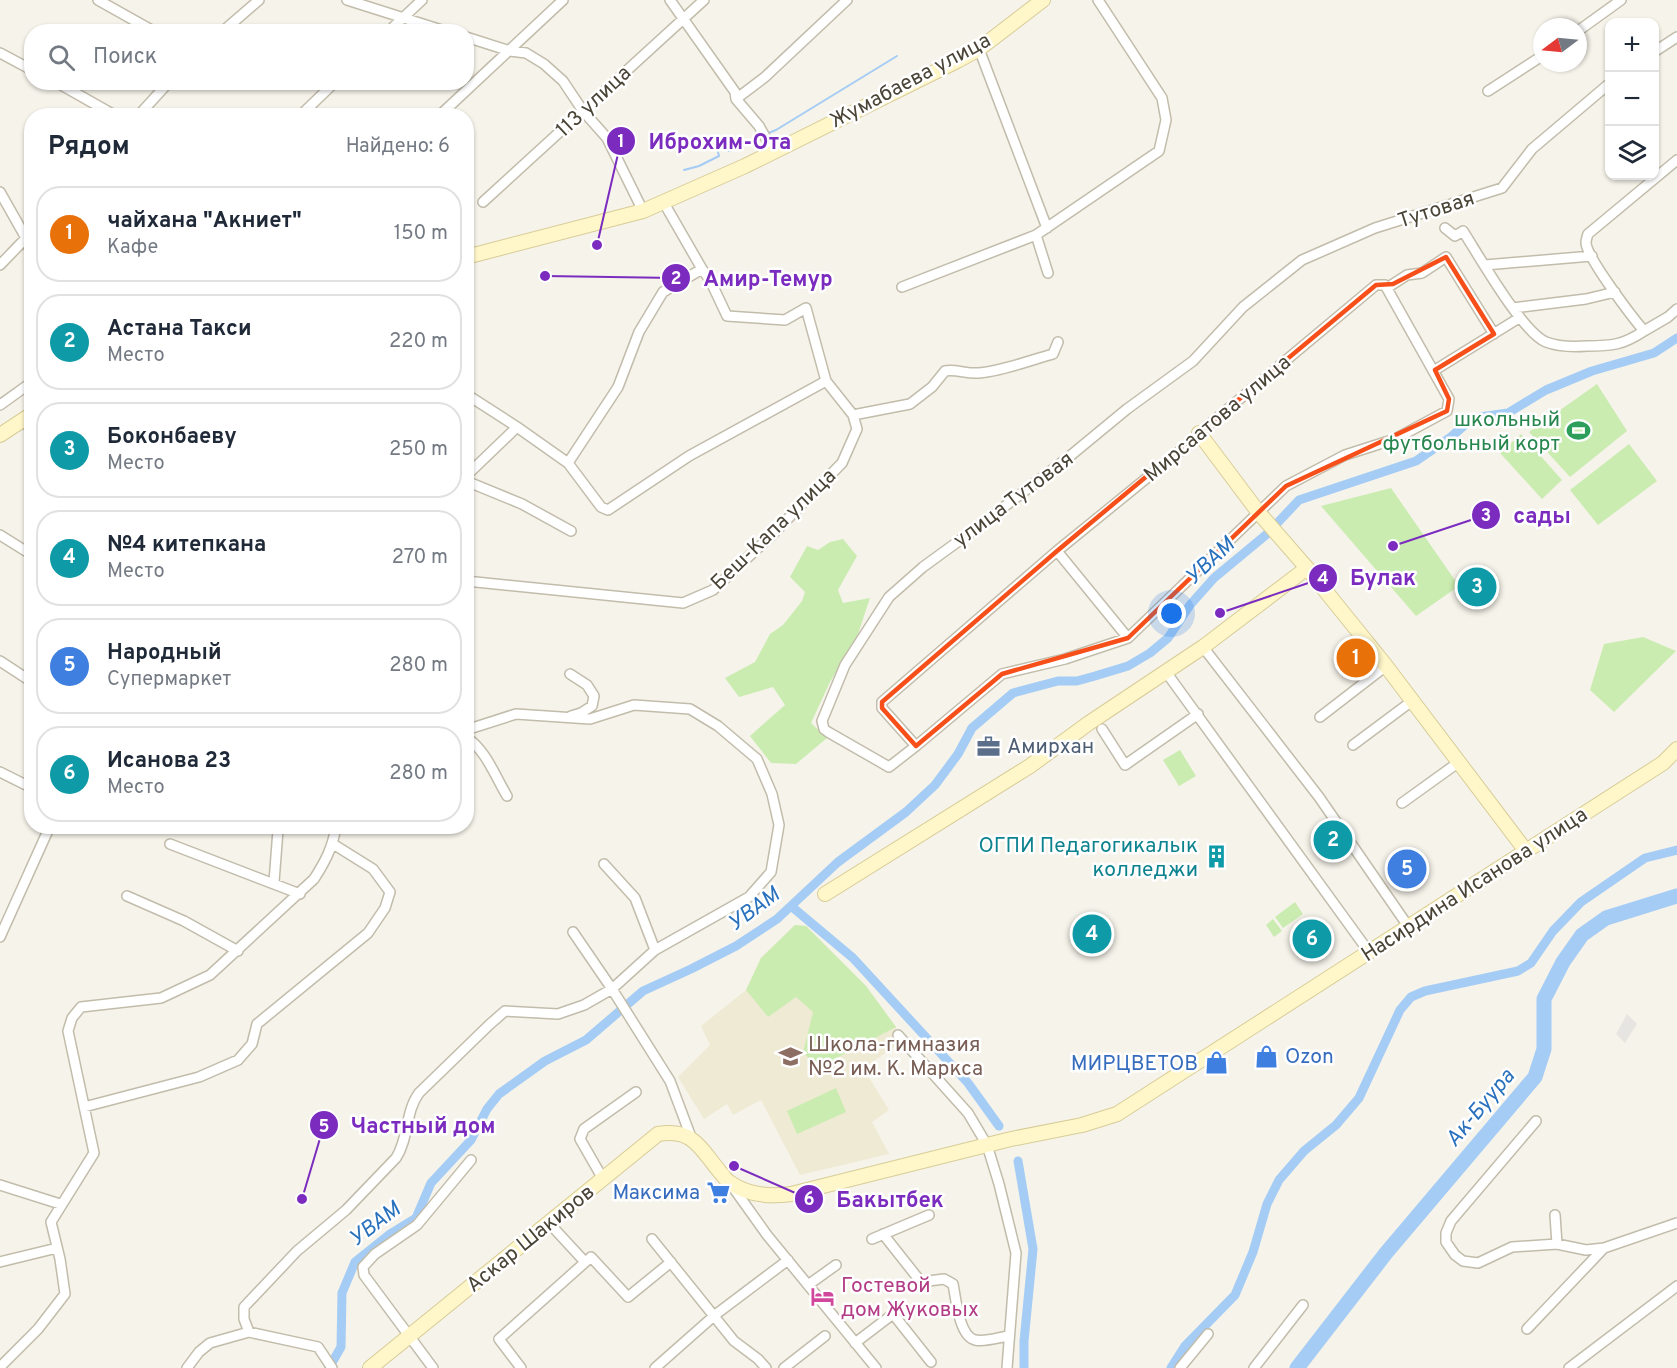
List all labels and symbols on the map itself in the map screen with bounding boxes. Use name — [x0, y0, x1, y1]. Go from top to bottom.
north arrow — [1533, 18, 1587, 72]
street label: Жумабаева улица — [826, 27, 996, 135]
street label: 113 улица — [550, 60, 636, 142]
callout: Иброхим-Ота — [606, 121, 803, 161]
text: Иброхим-Ота — [649, 130, 791, 157]
street label: Тутовая — [1395, 185, 1478, 235]
callout: Амир-Темур — [661, 258, 845, 298]
text: Амир-Темур — [703, 267, 833, 294]
text: 2 — [670, 268, 682, 291]
street label: Мирсаатова улица — [1139, 350, 1297, 489]
place label: школьный футбольный корт — [1382, 407, 1560, 458]
sports icon: школьный футбольный корт — [1565, 418, 1591, 444]
street label: улица Тутовая — [948, 446, 1079, 554]
street label: Беш-Капа улица — [706, 463, 843, 597]
callout: сады — [1471, 495, 1583, 535]
text: сады — [1513, 504, 1571, 531]
text: 3 — [1481, 505, 1491, 528]
water label: УВАМ — [1180, 532, 1242, 591]
callout: Булак — [1308, 558, 1428, 598]
pin: 3 — [1458, 564, 1496, 610]
text: Булак — [1350, 566, 1416, 593]
text: 4 — [1317, 568, 1329, 591]
your location — [1157, 599, 1186, 628]
pin: 1 — [1336, 636, 1376, 680]
office icon: Амирхан — [976, 733, 1002, 759]
place label: Амирхан — [1007, 734, 1094, 761]
street label: Насирдина Исанова улица — [1357, 802, 1593, 969]
pin: 2 — [1314, 818, 1352, 862]
place label: ОГПИ Педагогикалык колледжи — [978, 833, 1198, 884]
building icon: ОГПИ Педагогикалык колледжи — [1203, 844, 1229, 870]
pin: 5 — [1388, 846, 1426, 892]
water label: УВАМ — [723, 882, 787, 938]
pin: 4 — [1072, 912, 1112, 956]
pin: 6 — [1292, 916, 1332, 962]
place label: Школа-гимназия №2 им. К. Маркса — [808, 1032, 983, 1083]
school or university icon: Школа-гимназия №2 им. К. Маркса — [777, 1043, 803, 1069]
shop icon: Ozon — [1254, 1043, 1280, 1069]
place label: Ozon — [1285, 1044, 1334, 1071]
shop icon: МИРЦВЕТОВ — [1203, 1050, 1229, 1076]
place label: МИРЦВЕТОВ — [1071, 1051, 1198, 1078]
water label: Ак-Буура — [1440, 1064, 1522, 1153]
callout: Частный дом — [309, 1105, 507, 1145]
text: Частный дом — [351, 1114, 495, 1141]
text: 5 — [319, 1116, 330, 1139]
street label: Аскар Шакиров — [461, 1179, 601, 1299]
supermarket icon: Максима — [705, 1179, 731, 1205]
callout: Бакытбек — [794, 1179, 956, 1219]
place label: Максима — [612, 1180, 700, 1207]
text: Бакытбек — [836, 1188, 944, 1215]
text: 6 — [803, 1189, 815, 1212]
water label: УВАМ — [344, 1196, 407, 1253]
place label: Гостевой дом Жуковых — [841, 1273, 979, 1324]
hotel icon: Гостевой дом Жуковых — [810, 1284, 836, 1310]

